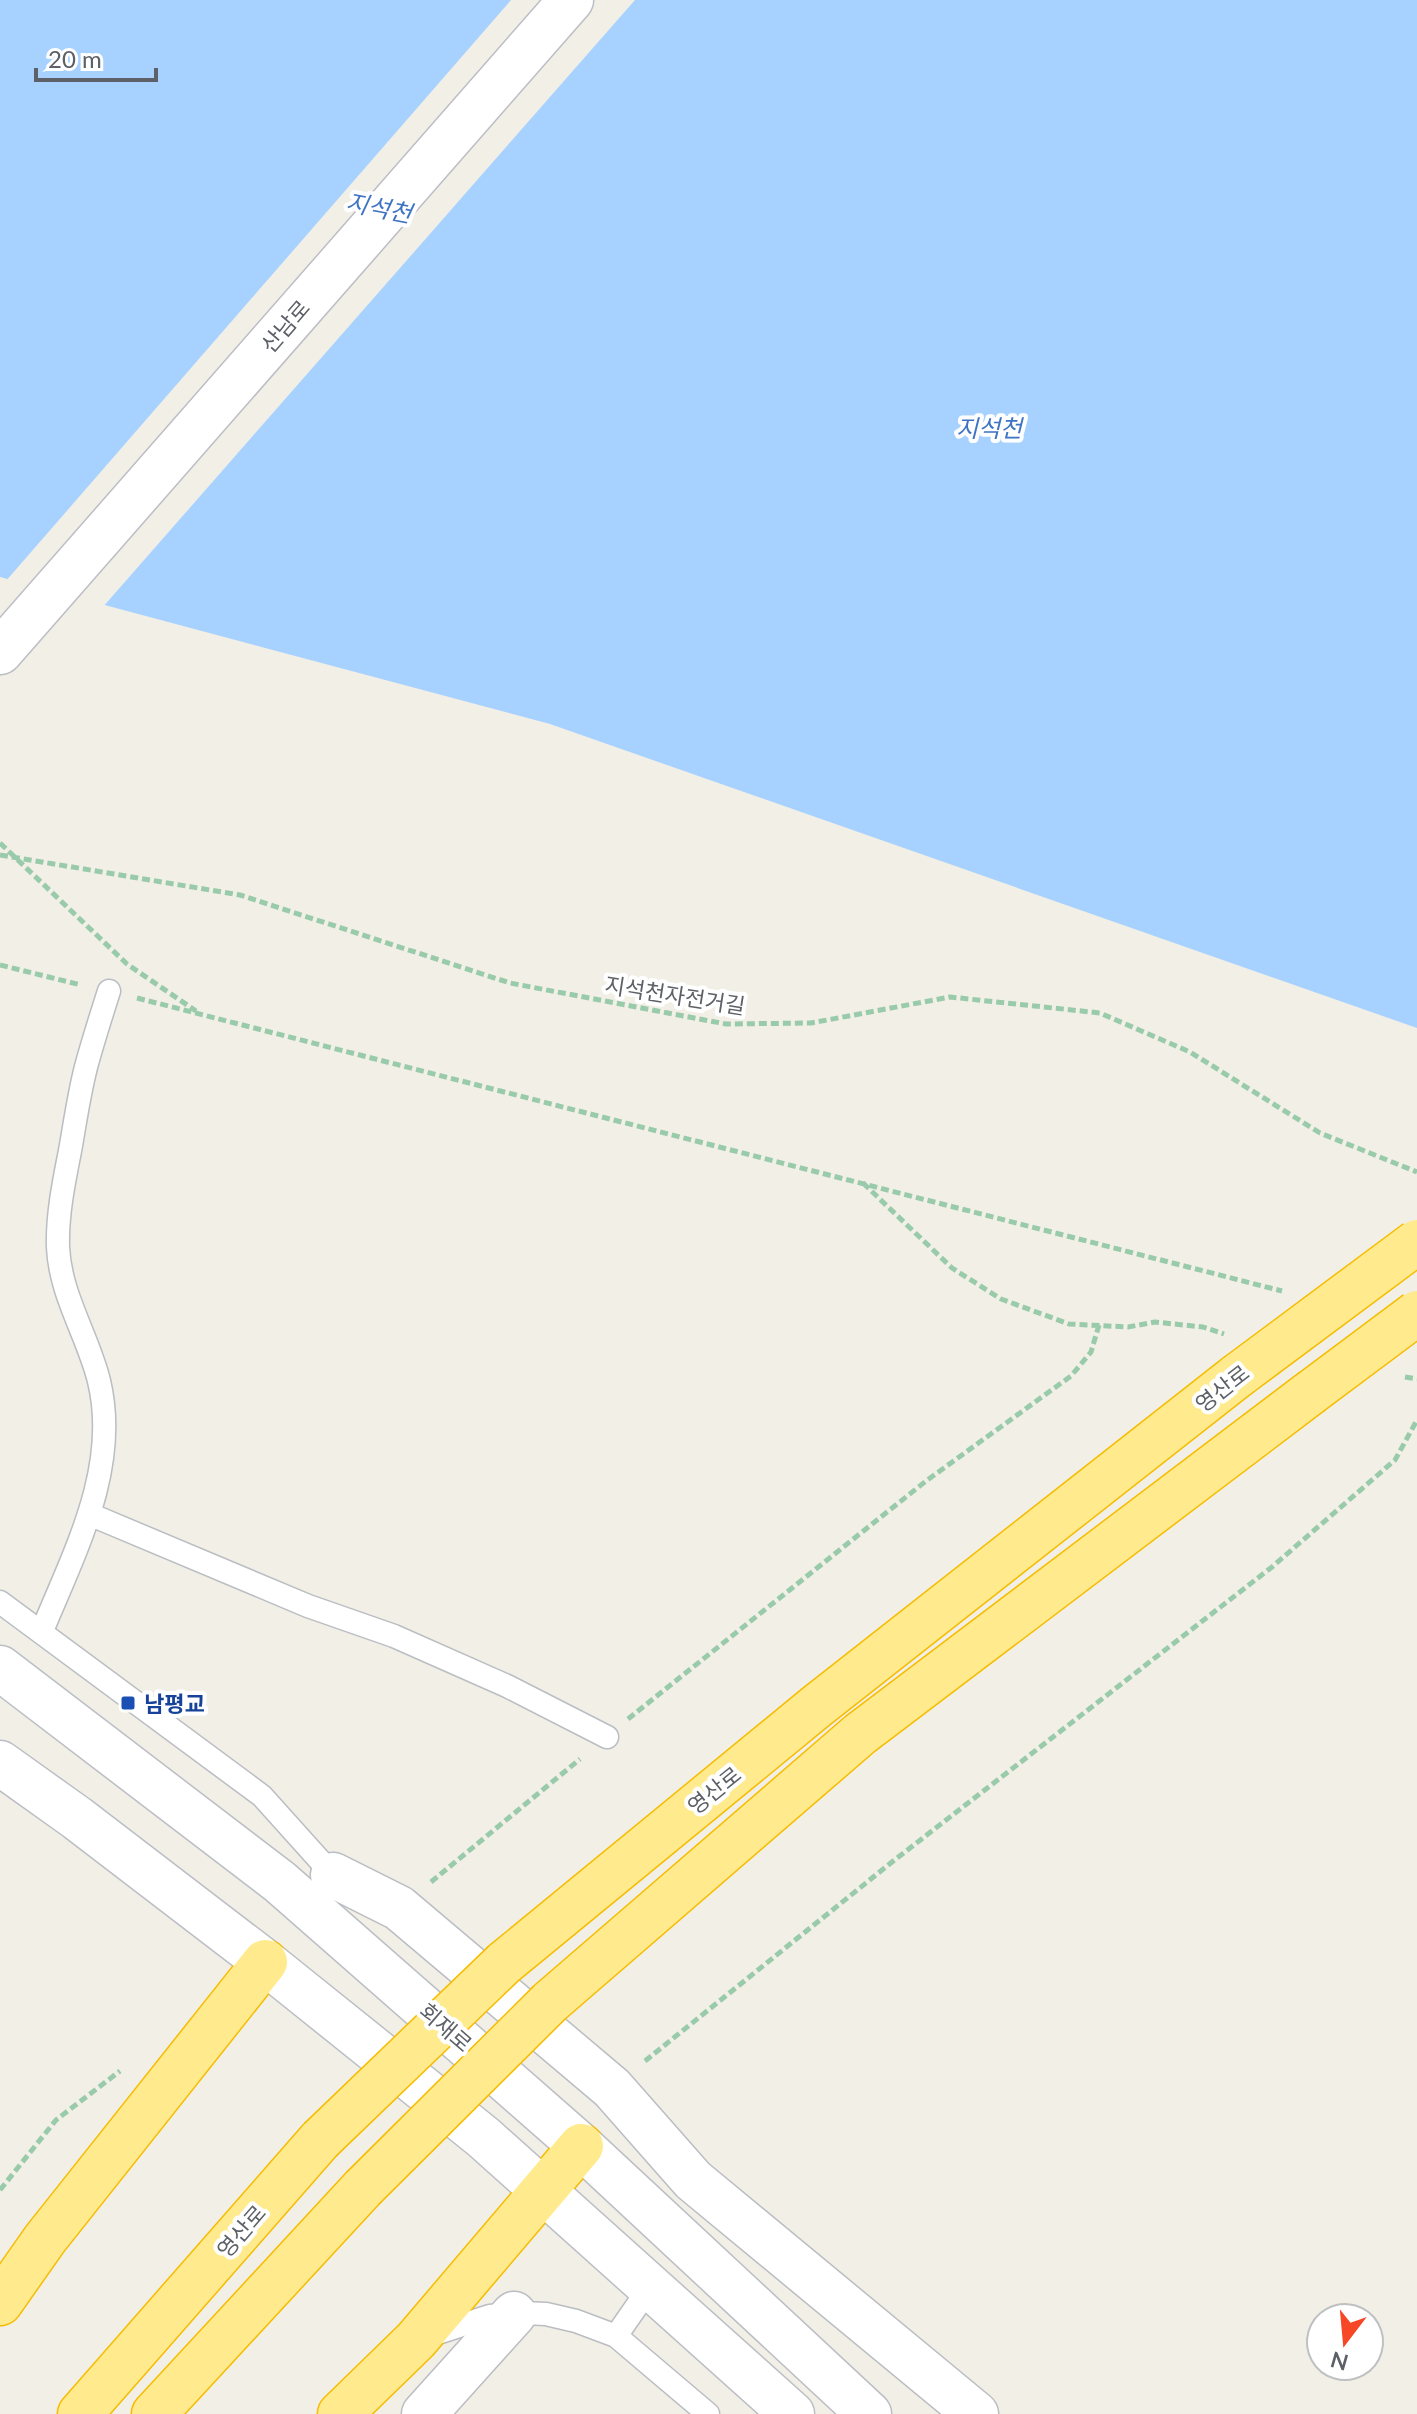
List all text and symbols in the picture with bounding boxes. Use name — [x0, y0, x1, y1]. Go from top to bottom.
scale bar — [36, 32, 156, 82]
text: 20 m — [48, 44, 102, 73]
water label: 지석천 — [344, 186, 417, 228]
street label: 산남로 — [255, 294, 315, 358]
water label: 지석천 — [956, 413, 1025, 442]
street label: 지석천자전거길 — [603, 971, 747, 1019]
street label: 영산로 — [1190, 1359, 1254, 1417]
place label: 남평교 — [144, 1690, 205, 1717]
marker: 남평교 — [119, 1694, 137, 1712]
street label: 영산로 — [682, 1760, 746, 1820]
street label: 회재로 — [414, 1997, 478, 2057]
street label: 영산로 — [211, 2199, 271, 2263]
north arrow — [1305, 2302, 1385, 2382]
text: N — [1327, 2346, 1351, 2377]

